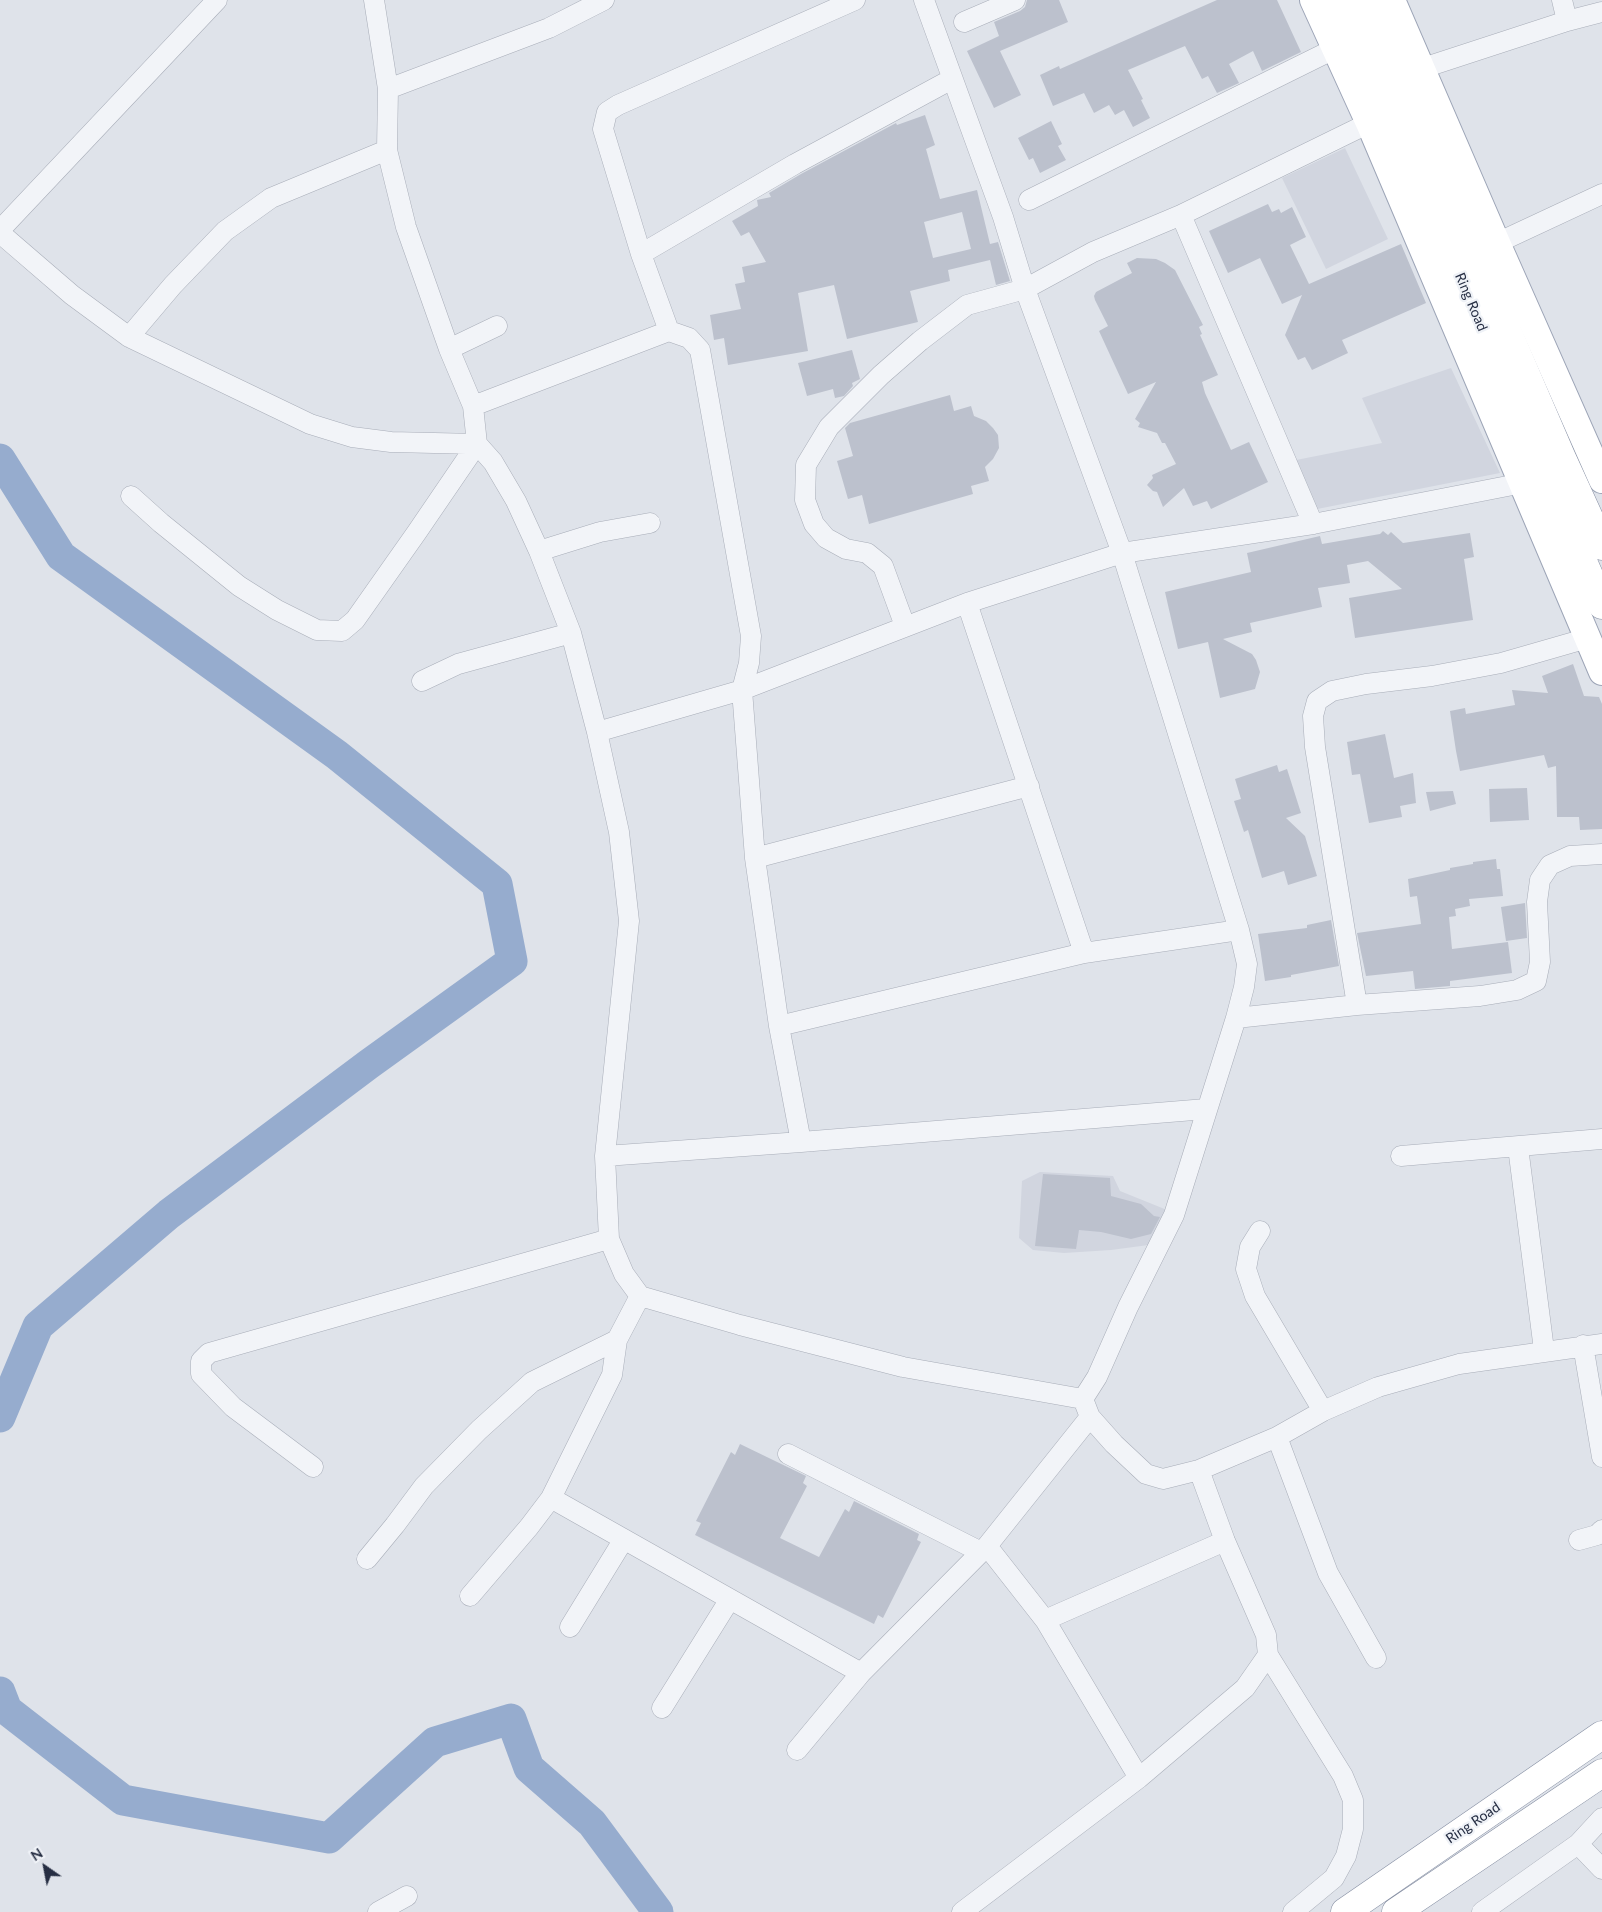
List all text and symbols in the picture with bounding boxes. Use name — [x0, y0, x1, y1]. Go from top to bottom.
street label: Ring Road — [1451, 270, 1491, 334]
street label: Ring Road — [1443, 1799, 1503, 1847]
north arrow — [20, 1842, 70, 1892]
text: N — [27, 1844, 46, 1864]

